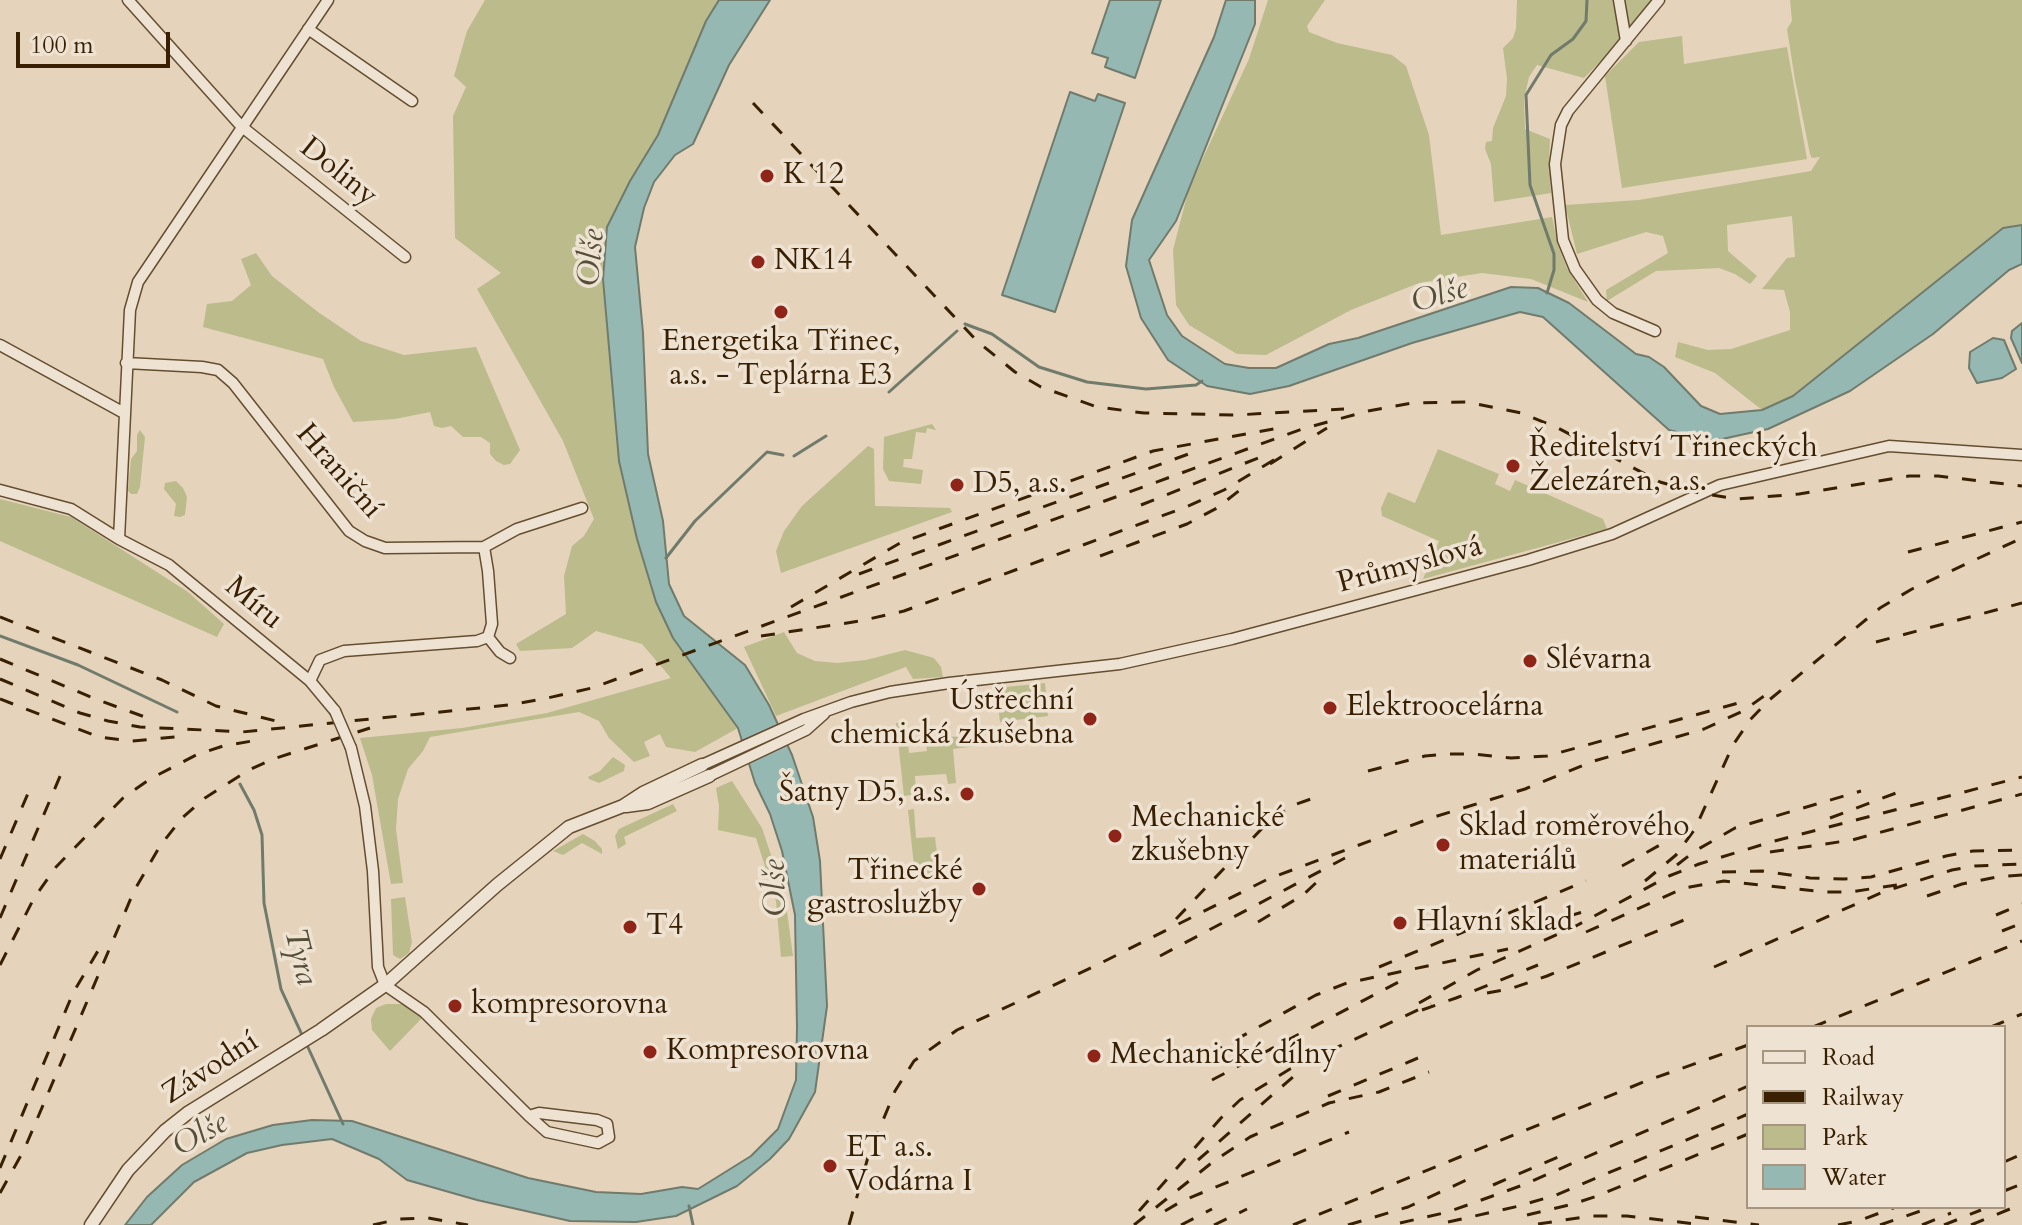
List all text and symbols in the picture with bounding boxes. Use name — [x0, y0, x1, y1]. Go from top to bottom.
scale bar — [20, 16, 174, 66]
text: 100 m — [30, 29, 94, 62]
street label: Doliny — [292, 131, 384, 215]
place label: K 12 — [783, 158, 844, 194]
marker: K 12 — [758, 167, 776, 185]
water label: Olše — [571, 228, 615, 288]
place label: NK14 — [774, 244, 853, 280]
marker: NK14 — [749, 253, 767, 271]
water label: Olše — [1407, 270, 1473, 324]
marker: Energetika Třinec, a.s. - Teplárna E3 — [772, 303, 790, 321]
place label: Energetika Třinec, a.s. - Teplárna E3 — [662, 325, 900, 396]
street label: Hraniční — [287, 417, 389, 527]
place label: Ředitelství Třineckých Železáren, a.s. — [1529, 431, 1818, 502]
marker: Ředitelství Třineckých Železáren, a.s. — [1504, 457, 1522, 475]
place label: D5, a.s. — [973, 467, 1067, 503]
marker: D5, a.s. — [948, 476, 966, 494]
street label: Průmyslová — [1334, 529, 1486, 603]
street label: Míru — [217, 570, 289, 638]
place label: Slévarna — [1546, 643, 1651, 679]
marker: Slévarna — [1521, 652, 1539, 670]
place label: Ústřechní chemická zkušebna — [830, 684, 1074, 754]
place label: Elektroocelárna — [1346, 690, 1544, 726]
marker: Elektroocelárna — [1321, 699, 1339, 717]
marker: Ústřechní chemická zkušebna — [1081, 710, 1099, 728]
place label: Šatny D5, a.s. — [779, 776, 951, 812]
marker: Šatny D5, a.s. — [958, 785, 976, 803]
place label: Mechanické zkušebny — [1131, 801, 1285, 872]
place label: Sklad roměrového materiálů — [1459, 810, 1689, 880]
marker: Mechanické zkušebny — [1106, 827, 1124, 845]
marker: Sklad roměrového materiálů — [1434, 836, 1452, 854]
place label: Třinecké gastroslužby — [807, 854, 963, 924]
water label: Olše — [757, 859, 797, 917]
marker: Třinecké gastroslužby — [970, 880, 988, 898]
place label: Hlavní sklad — [1416, 905, 1573, 941]
place label: T4 — [646, 909, 683, 945]
marker: Hlavní sklad — [1391, 914, 1409, 932]
marker: T4 — [621, 918, 639, 936]
water label: Tyra — [273, 925, 325, 989]
place label: kompresorovna — [471, 988, 668, 1024]
marker: kompresorovna — [446, 997, 464, 1015]
street label: Závodní — [156, 1025, 266, 1113]
legend — [1746, 1025, 2006, 1209]
place label: Kompresorovna — [666, 1034, 869, 1070]
place label: Mechanické dílny — [1110, 1038, 1337, 1074]
text: Road — [1822, 1041, 1875, 1074]
marker: Kompresorovna — [641, 1043, 659, 1061]
marker: Mechanické dílny — [1085, 1047, 1103, 1065]
text: Railway — [1822, 1081, 1904, 1114]
water label: Olše — [167, 1105, 235, 1167]
text: Park — [1822, 1121, 1868, 1154]
place label: ET a.s. Vodárna I — [846, 1131, 972, 1202]
marker: ET a.s. Vodárna I — [821, 1157, 839, 1175]
text: Water — [1822, 1161, 1886, 1194]

